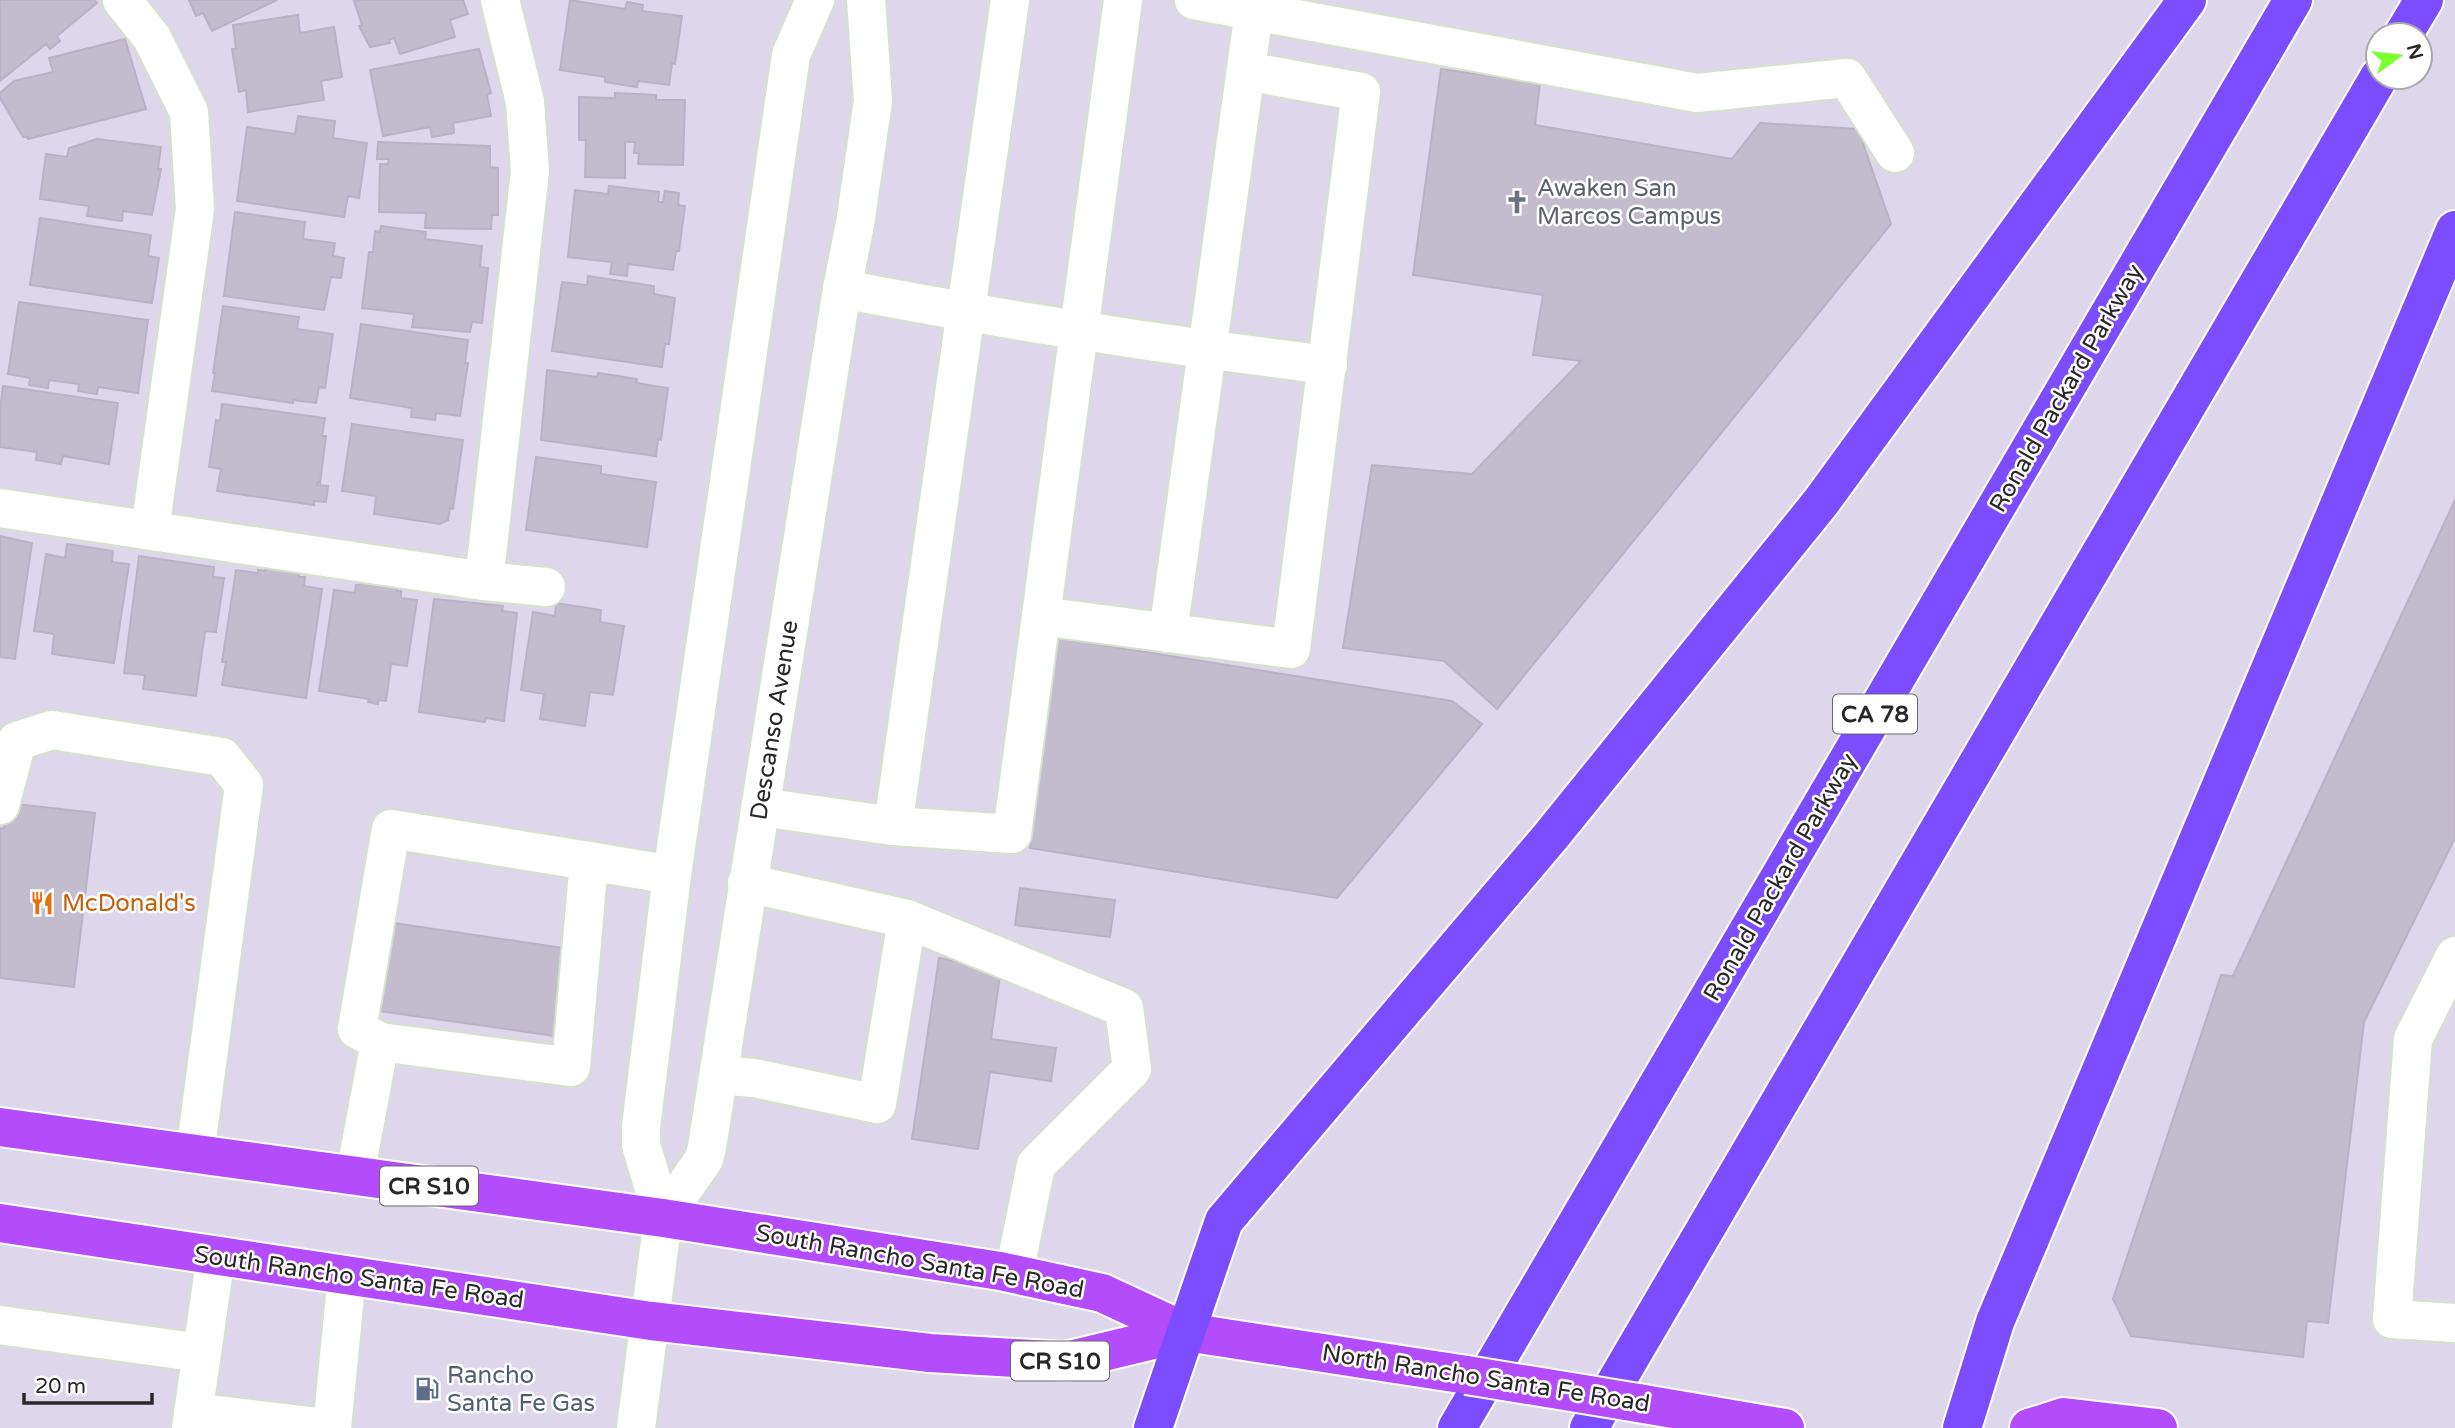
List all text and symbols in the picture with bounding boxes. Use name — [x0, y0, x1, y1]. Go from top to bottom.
north arrow — [2364, 21, 2434, 91]
text: N — [2402, 42, 2427, 62]
place label: Awaken San Marcos Campus — [1537, 174, 1721, 231]
church icon: Awaken San Marcos Campus — [1503, 188, 1531, 216]
street label: Ronald Packard Parkway — [1983, 259, 2149, 518]
street label: Descanso Avenue — [744, 618, 805, 822]
road number: CA 78 — [1833, 694, 1917, 734]
street label: Ronald Packard Parkway — [1697, 748, 1863, 1007]
restaurant icon: McDonald's — [28, 889, 56, 917]
place label: McDonald's — [62, 889, 196, 918]
road number: CR S10 — [380, 1166, 478, 1205]
street label: South Rancho Santa Fe Road — [754, 1218, 1086, 1305]
street label: South Rancho Santa Fe Road — [192, 1240, 526, 1315]
street label: North Rancho Santa Fe Road — [1320, 1338, 1652, 1419]
road number: CR S10 — [1011, 1342, 1109, 1380]
place label: Rancho Santa Fe Gas — [447, 1361, 595, 1418]
scale bar — [24, 1362, 152, 1406]
text: 20 m — [35, 1374, 86, 1399]
fuel station icon: Rancho Santa Fe Gas — [413, 1375, 441, 1403]

